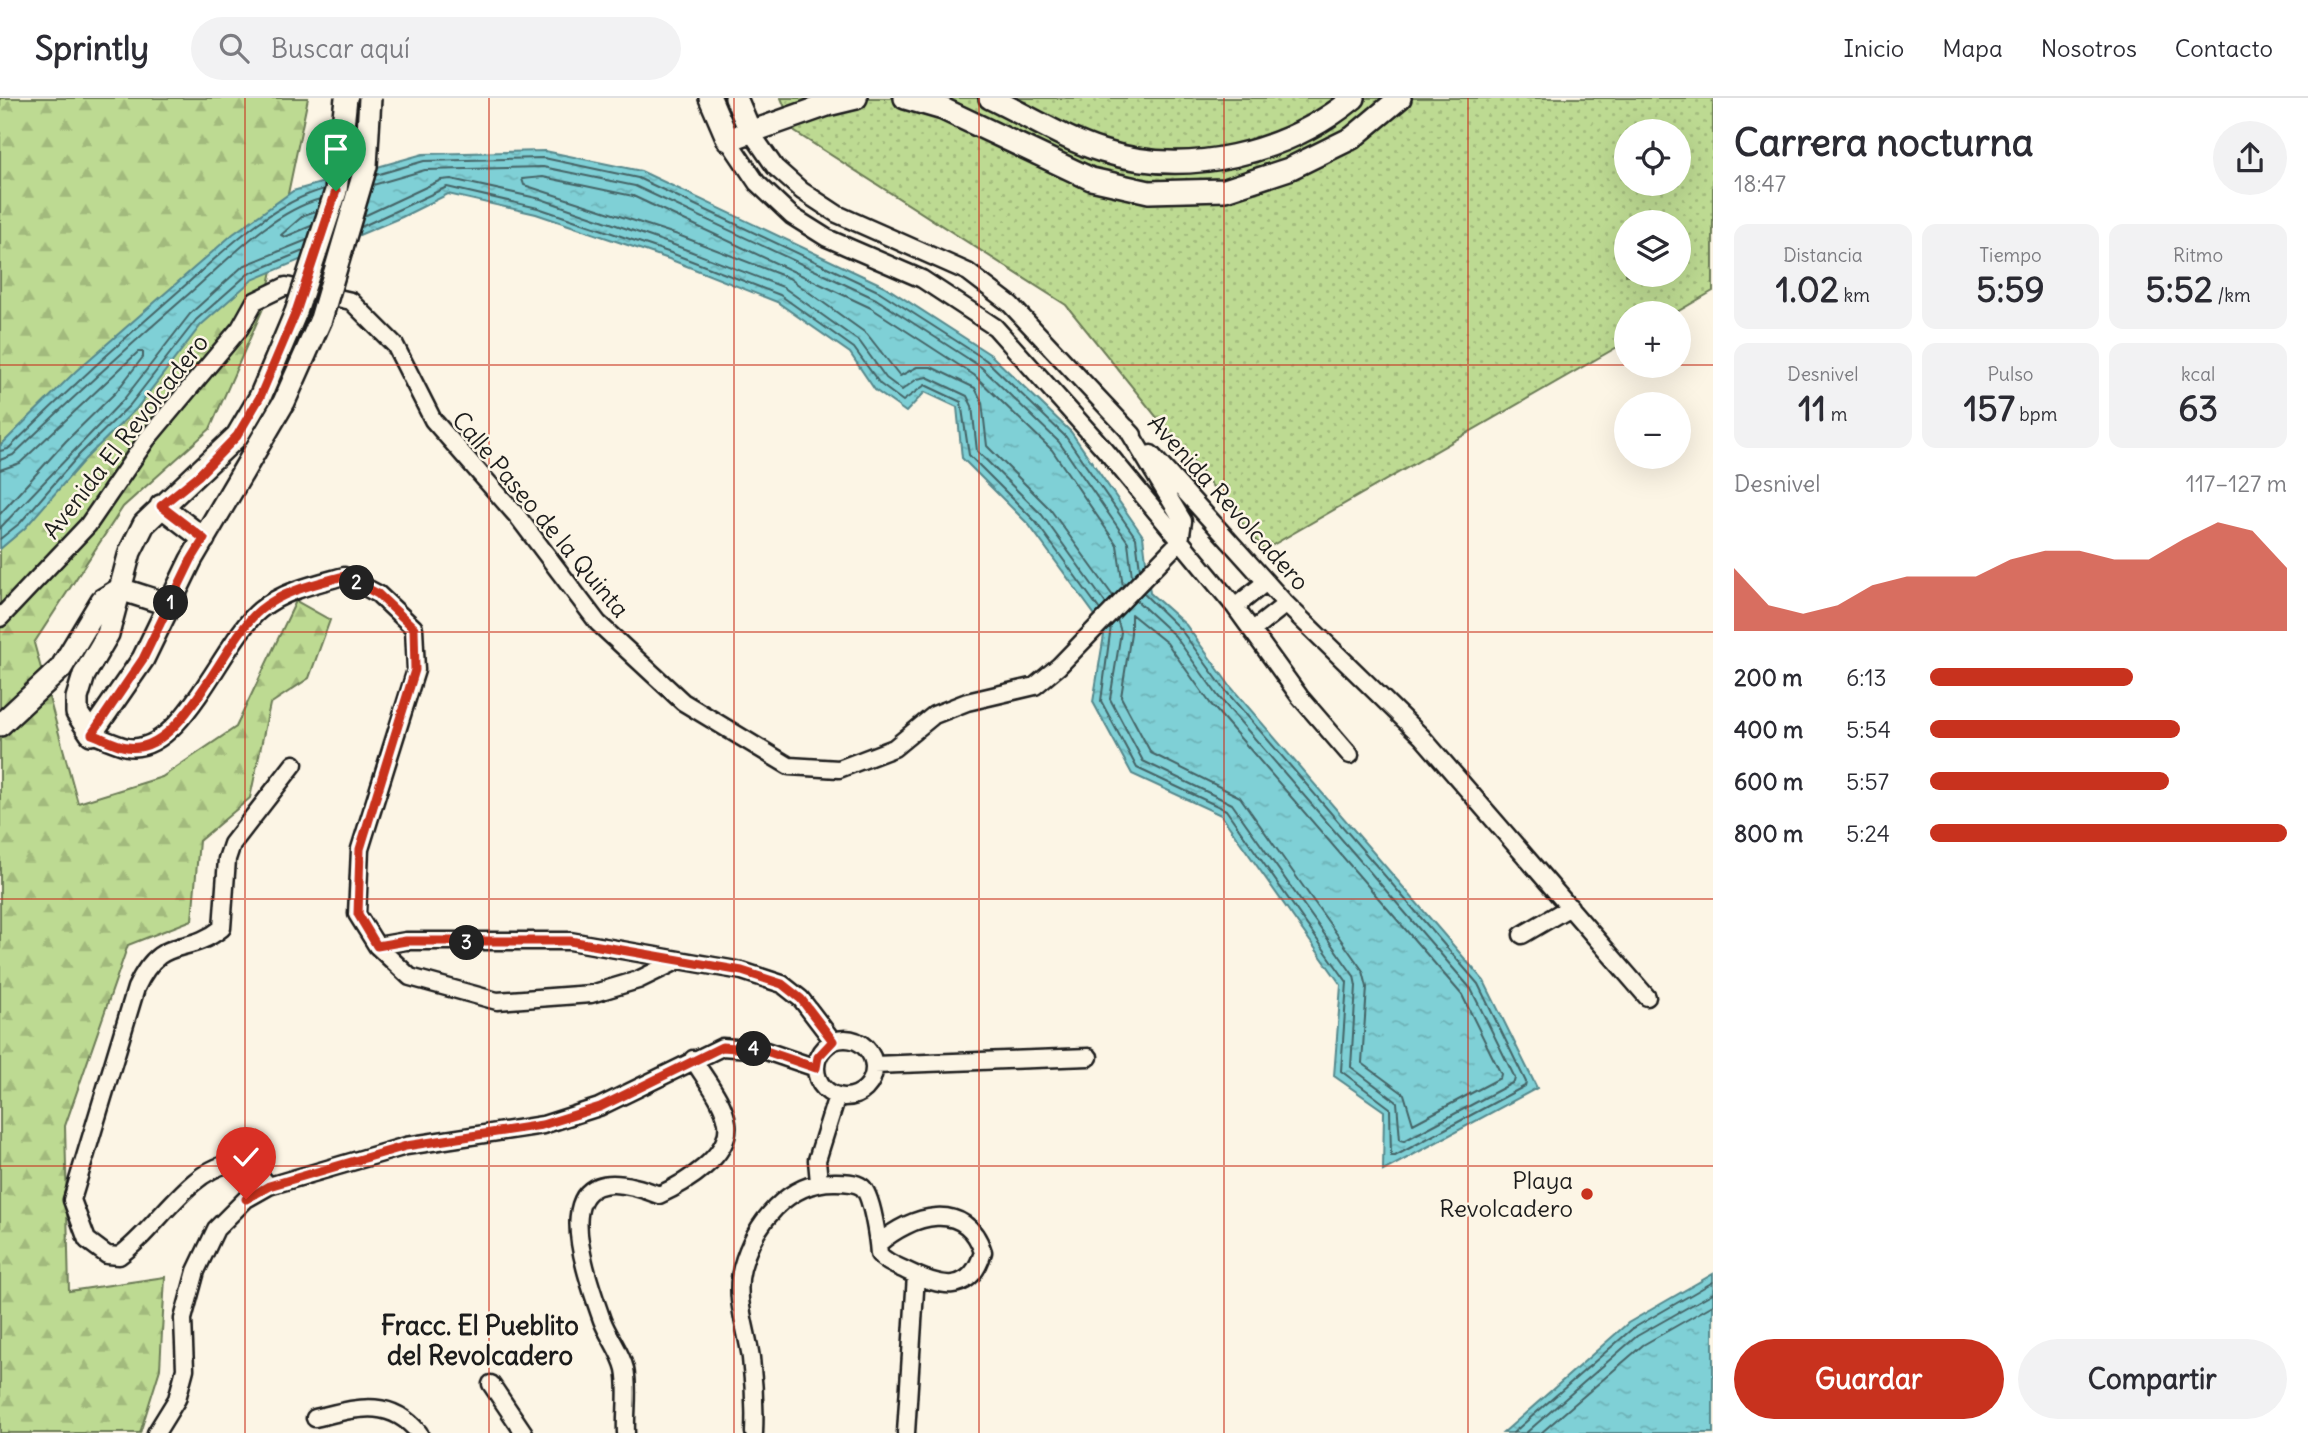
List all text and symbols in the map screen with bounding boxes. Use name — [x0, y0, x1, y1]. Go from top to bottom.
search box — [191, 17, 681, 80]
text: Sprintly — [35, 27, 149, 69]
icon: search — [215, 29, 253, 67]
text: Buscar aquí — [271, 32, 410, 65]
text: Inicio — [1844, 33, 1904, 63]
text: Mapa — [1942, 33, 2003, 63]
text: Nosotros — [2041, 33, 2137, 63]
text: Contacto — [2175, 33, 2273, 63]
pin — [306, 119, 366, 191]
map controls — [1614, 119, 1691, 469]
button: locate — [1614, 119, 1691, 196]
text: Carrera nocturna — [1734, 119, 2033, 166]
button: share — [2213, 121, 2287, 195]
icon: arrive — [317, 130, 355, 168]
text: 18:47 — [1734, 169, 1786, 198]
button: layers — [1614, 210, 1691, 287]
text: Distancia — [1783, 243, 1863, 267]
text: Tiempo — [1979, 243, 2042, 267]
text: Ritmo — [2173, 243, 2223, 267]
text: 1.02 — [1776, 267, 1839, 311]
text: 5:59 — [1976, 267, 2045, 311]
text: 5:52 — [2146, 267, 2213, 311]
text: km — [1839, 283, 1870, 307]
text: /km — [2213, 283, 2251, 307]
button: + — [1614, 301, 1691, 378]
street label: Avenida El Revolcadero — [36, 328, 214, 544]
text: Desnivel — [1787, 362, 1858, 386]
text: Pulso — [1987, 362, 2034, 386]
text: kcal — [2181, 362, 2215, 386]
text: 11 — [1798, 386, 1826, 430]
text: 157 — [1964, 386, 2015, 430]
text: 63 — [2178, 386, 2218, 430]
button: − — [1614, 392, 1691, 469]
text: m — [1826, 402, 1847, 426]
text: bpm — [2015, 402, 2057, 426]
street label: Calle Paseo de la Quinta — [446, 405, 636, 623]
street label: Avenida Revolcadero — [1142, 408, 1316, 596]
text: Desnivel — [1734, 469, 1820, 498]
text: 117–127 m — [2186, 469, 2287, 498]
pin: 2 — [340, 566, 374, 601]
text: 2 — [351, 570, 362, 594]
pin: 1 — [154, 586, 188, 620]
text: 1 — [167, 590, 174, 614]
text: 200 m — [1734, 663, 1803, 692]
text: 6:13 — [1846, 663, 1887, 692]
text: 400 m — [1734, 715, 1803, 744]
text: 5:54 — [1846, 715, 1891, 744]
text: 600 m — [1734, 767, 1803, 796]
text: 5:57 — [1846, 767, 1889, 796]
text: 800 m — [1734, 819, 1803, 848]
text: 5:24 — [1846, 819, 1890, 848]
pin: 3 — [449, 926, 484, 960]
text: 3 — [461, 930, 472, 954]
pin: 4 — [736, 1032, 772, 1066]
text: 4 — [748, 1036, 759, 1060]
pin — [216, 1127, 276, 1199]
icon: check — [227, 1138, 265, 1176]
place label: Playa Revolcadero — [1439, 1165, 1573, 1223]
marker: Playa Revolcadero — [1579, 1186, 1595, 1202]
district label: Fracc. El Pueblito del Revolcadero — [381, 1309, 579, 1372]
button: Guardar — [1734, 1339, 2004, 1419]
button: Compartir — [2018, 1339, 2287, 1419]

